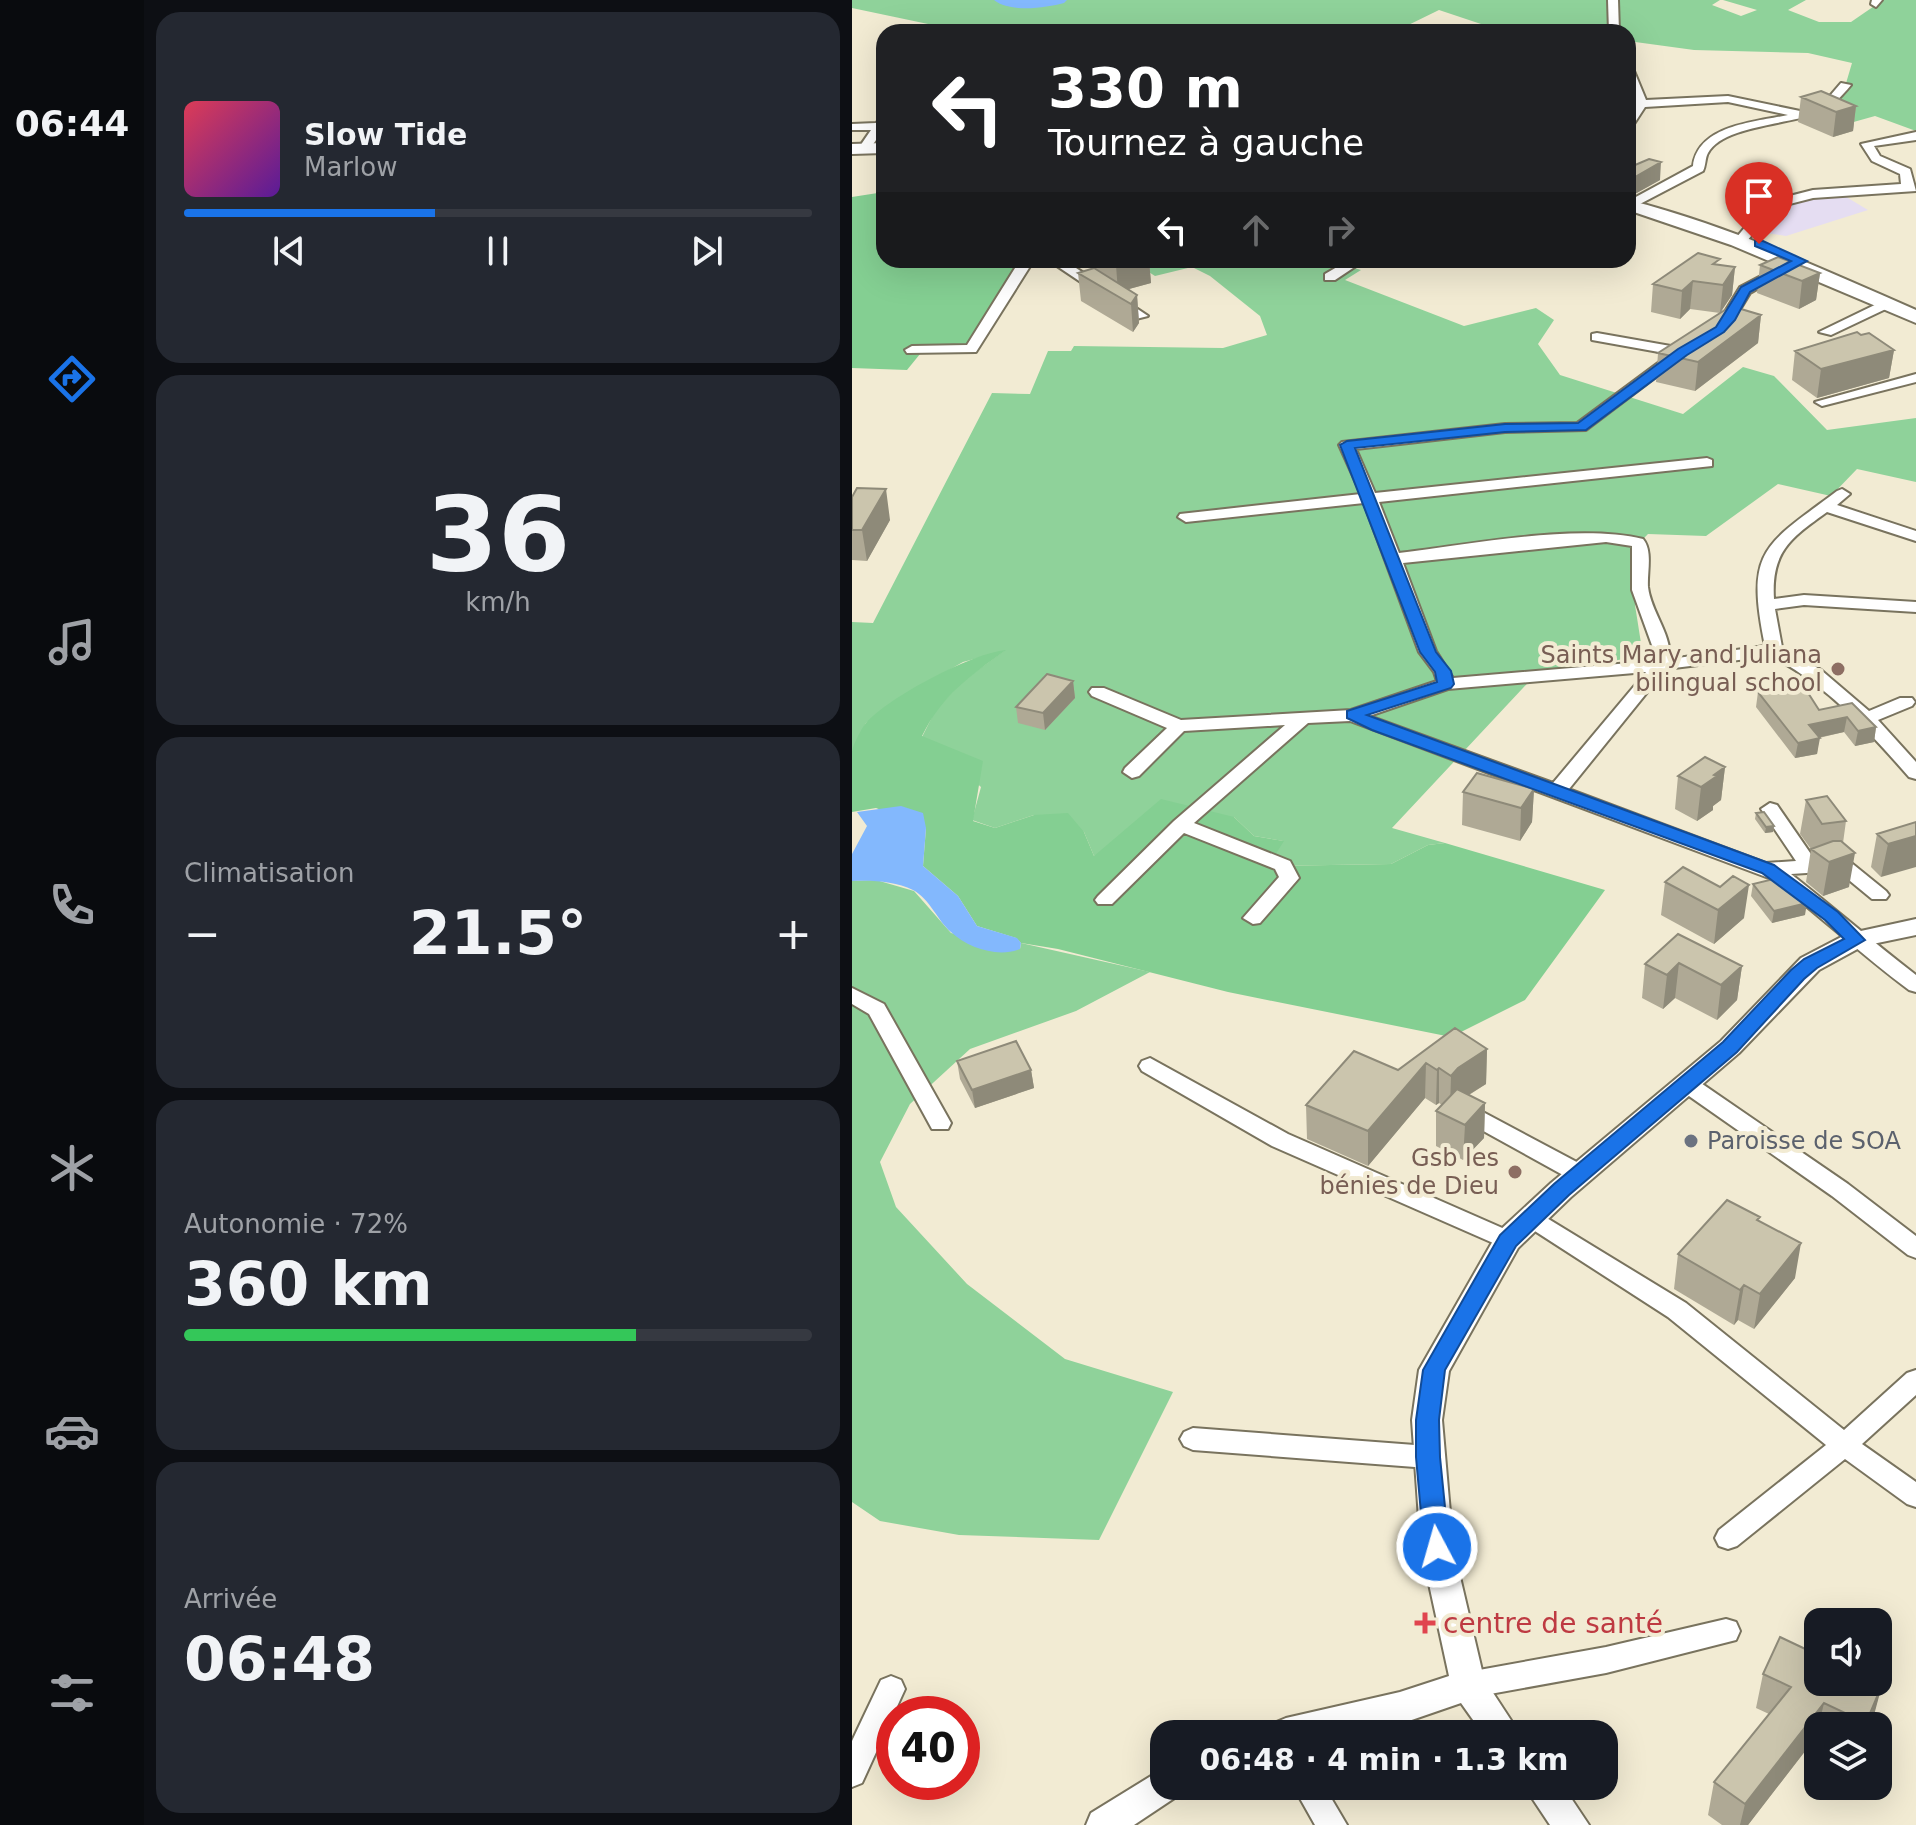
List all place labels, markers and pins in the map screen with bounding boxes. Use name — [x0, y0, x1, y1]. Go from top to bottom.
pin — [1725, 162, 1793, 244]
place label: Saints Mary and Juliana bilingual school — [1540, 641, 1822, 697]
marker: Saints Mary and Juliana bilingual school — [1829, 660, 1847, 678]
place label: Paroisse de SOA — [1707, 1127, 1902, 1155]
marker: Paroisse de SOA — [1682, 1132, 1700, 1150]
place label: Gsb les bénies de Dieu — [1319, 1144, 1499, 1200]
marker: Gsb les bénies de Dieu — [1506, 1163, 1524, 1181]
place label: centre de santé — [1443, 1607, 1663, 1640]
marker: centre de santé — [1414, 1612, 1436, 1634]

